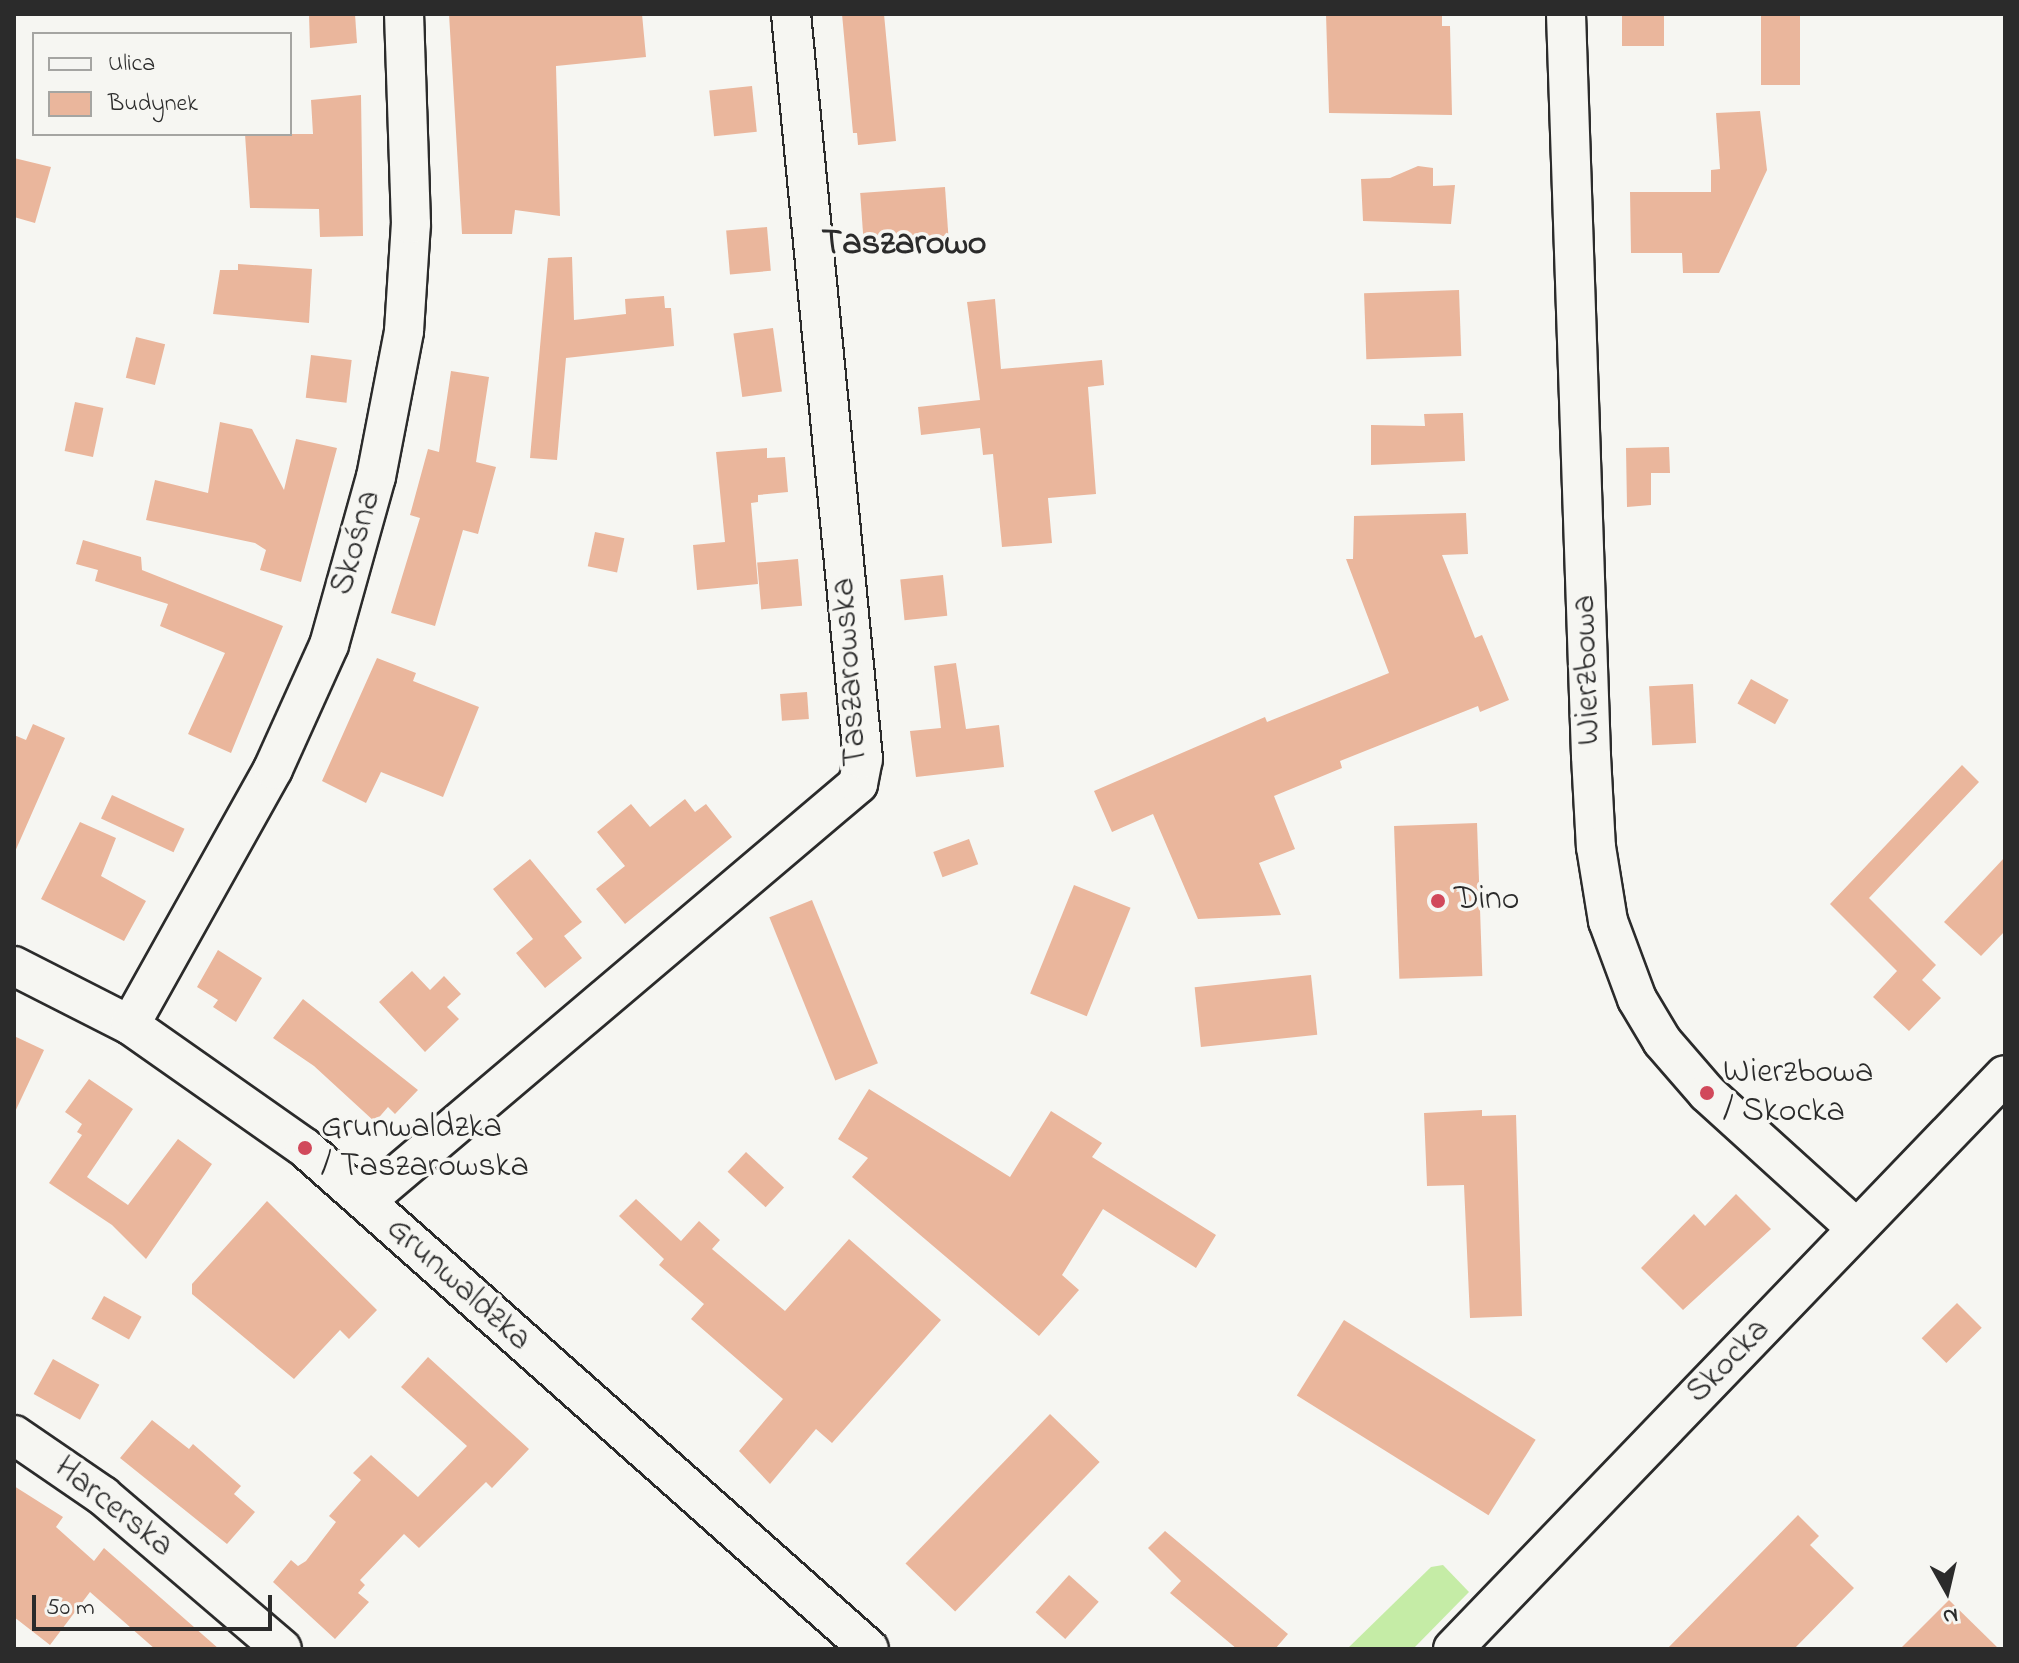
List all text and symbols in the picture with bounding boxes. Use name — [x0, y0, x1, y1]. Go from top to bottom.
legend — [32, 32, 292, 136]
text: Ulica — [108, 47, 155, 82]
text: Budynek — [108, 87, 198, 122]
district label: Taszarowo — [822, 223, 986, 267]
street label: Skośna — [323, 486, 391, 600]
street label: Taszarowska — [824, 576, 878, 768]
street label: Wierzbowa — [1565, 594, 1611, 746]
place label: Dino — [1454, 881, 1520, 921]
marker: Dino — [1429, 892, 1447, 910]
place label: Wierzbowa / Skocka — [1723, 1053, 1873, 1132]
marker: Wierzbowa / Skocka — [1698, 1084, 1716, 1102]
place label: Grunwaldzka / Taszarowska — [321, 1108, 529, 1188]
marker: Grunwaldzka / Taszarowska — [296, 1139, 314, 1157]
street label: Grunwaldzka — [377, 1209, 539, 1361]
street label: Skocka — [1679, 1311, 1779, 1413]
street label: Harcerska — [45, 1449, 181, 1567]
north arrow — [1907, 1551, 1987, 1631]
scale bar — [36, 1579, 276, 1629]
text: 50 m — [46, 1591, 95, 1626]
text: N — [1941, 1598, 1960, 1632]

